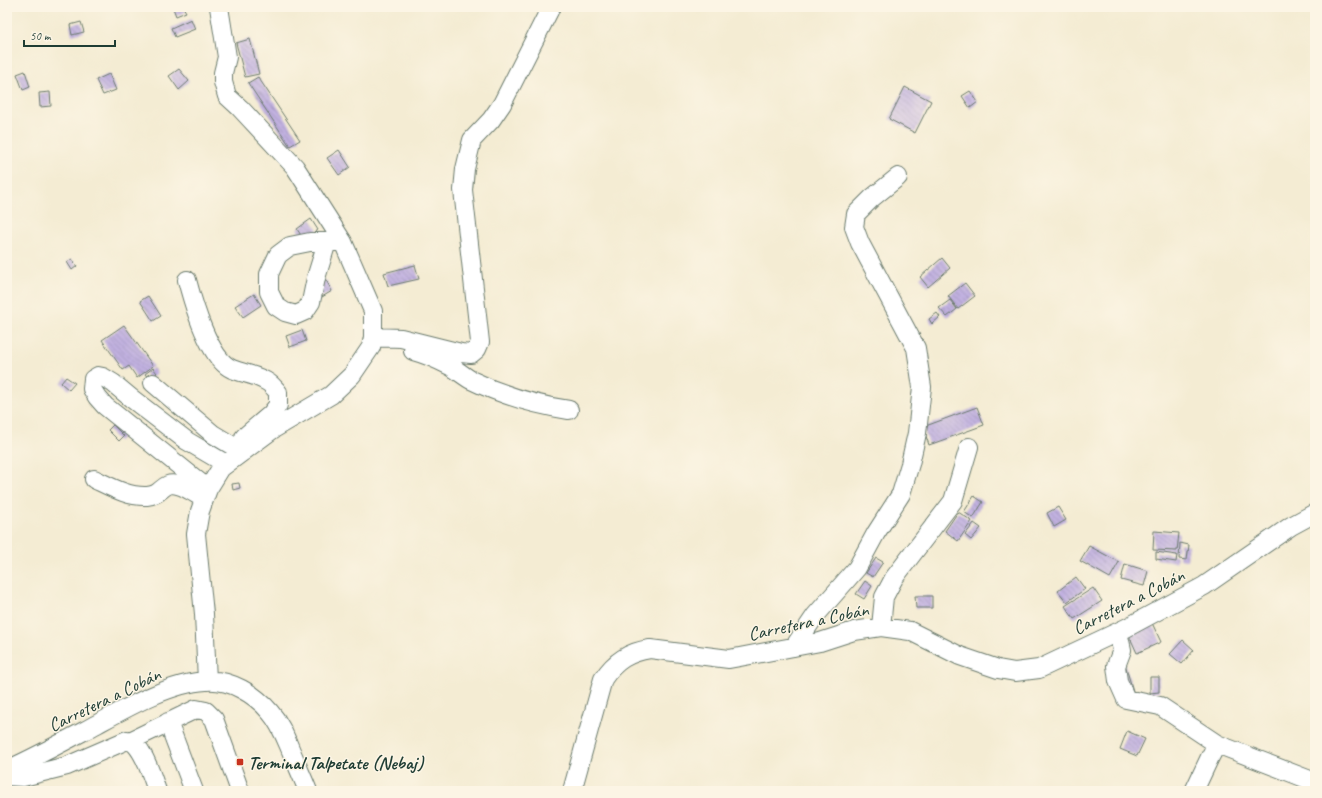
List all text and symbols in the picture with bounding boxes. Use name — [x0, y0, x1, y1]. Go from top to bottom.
scale bar — [24, 22, 115, 48]
text: 50 m — [30, 28, 52, 44]
street label: Carretera a Cobán — [1069, 563, 1189, 640]
street label: Carretera a Cobán — [746, 597, 871, 646]
street label: Carretera a Cobán — [44, 662, 165, 737]
place label: Terminal Talpetate (Nebaj) — [248, 751, 425, 775]
marker: Terminal Talpetate (Nebaj) — [235, 757, 245, 767]

